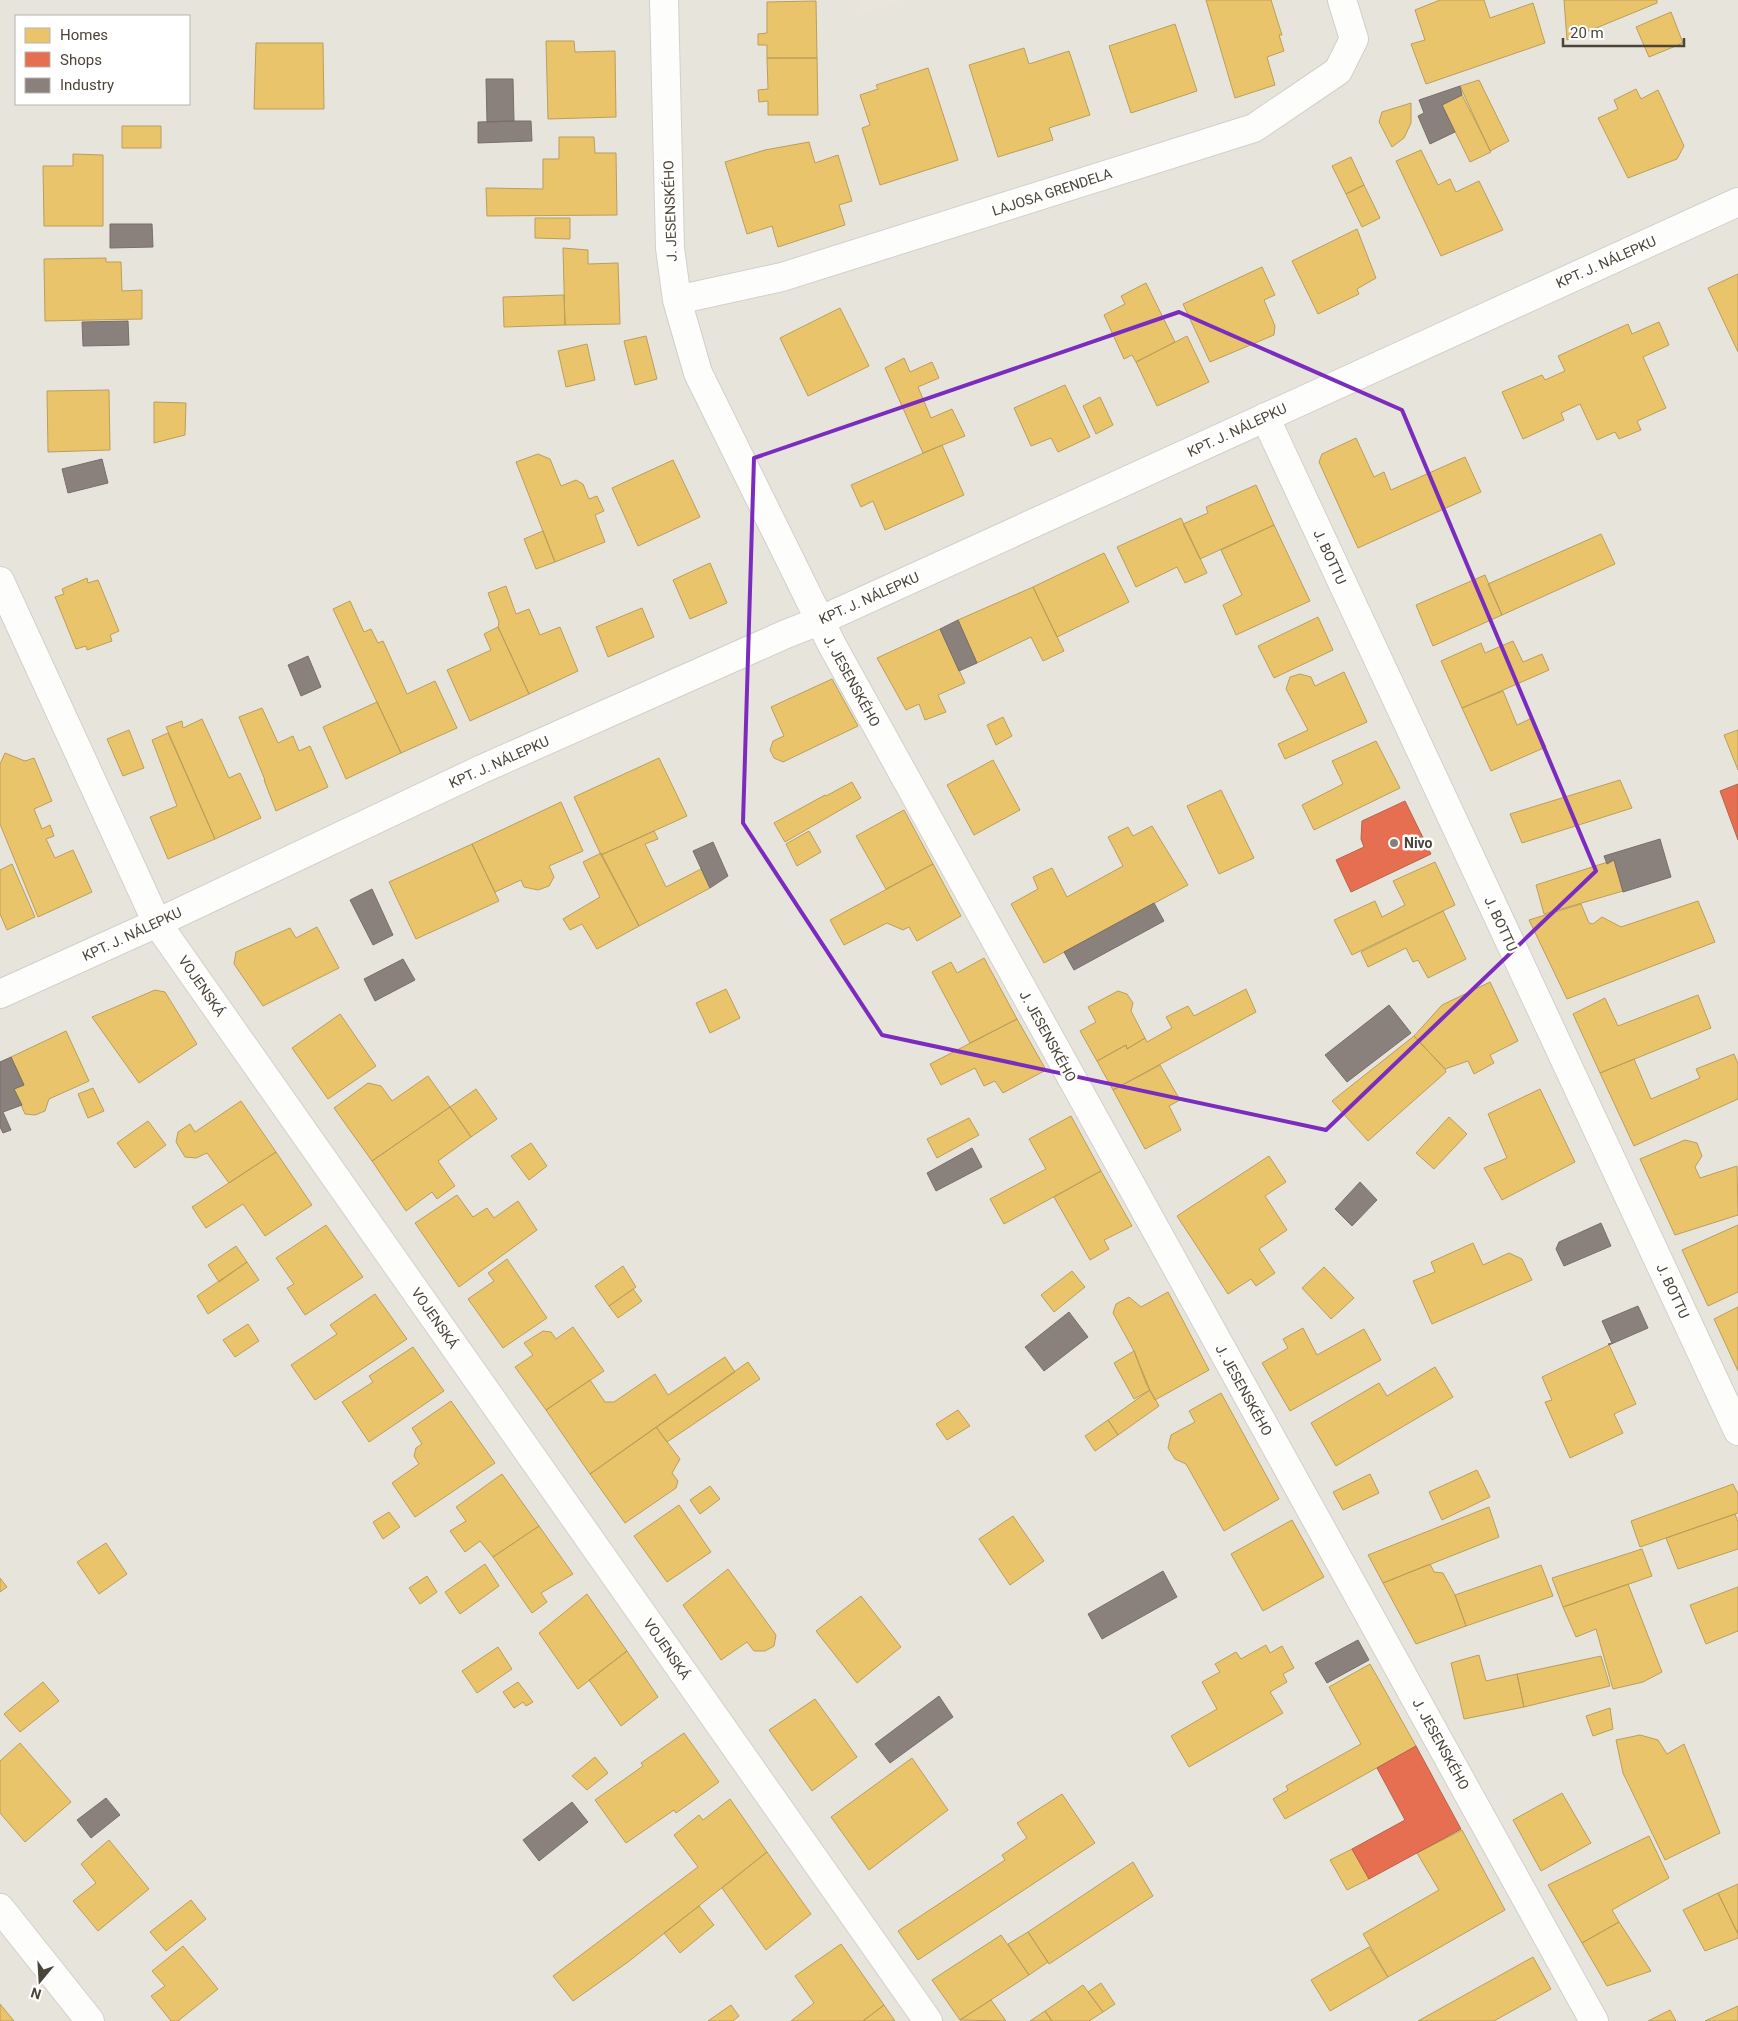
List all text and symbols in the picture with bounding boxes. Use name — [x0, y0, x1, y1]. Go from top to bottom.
legend — [15, 15, 190, 105]
scale bar — [1563, 15, 1684, 47]
text: 20 m — [1570, 24, 1604, 42]
text: Homes — [60, 26, 108, 44]
text: Shops — [60, 51, 102, 69]
text: Industry — [60, 76, 114, 94]
street label: J. JESENSKÉHO — [659, 160, 680, 262]
street label: LAJOSA GRENDELA — [990, 165, 1114, 219]
street label: KPT. J. NÁLEPKU — [1553, 232, 1659, 291]
street label: KPT. J. NÁLEPKU — [1184, 399, 1289, 460]
street label: J. BOTTU — [1310, 527, 1350, 587]
street label: KPT. J. NÁLEPKU — [816, 568, 922, 627]
street label: J. JESENSKÉHO — [820, 632, 884, 729]
street label: KPT. J. NÁLEPKU — [446, 732, 552, 791]
place label: Nivo — [1404, 835, 1433, 851]
marker: Nivo — [1388, 837, 1400, 849]
street label: J. BOTTU — [1481, 894, 1521, 954]
street label: KPT. J. NÁLEPKU — [79, 903, 184, 964]
street label: VOJENSKÁ — [175, 952, 230, 1019]
street label: J. JESENSKÉHO — [1016, 987, 1080, 1084]
street label: J. BOTTU — [1653, 1261, 1693, 1321]
street label: VOJENSKÁ — [408, 1284, 463, 1351]
street label: J. JESENSKÉHO — [1212, 1341, 1276, 1438]
street label: VOJENSKÁ — [640, 1615, 695, 1682]
street label: J. JESENSKÉHO — [1409, 1695, 1473, 1792]
north arrow — [15, 1956, 65, 2006]
text: N — [29, 1984, 43, 2003]

